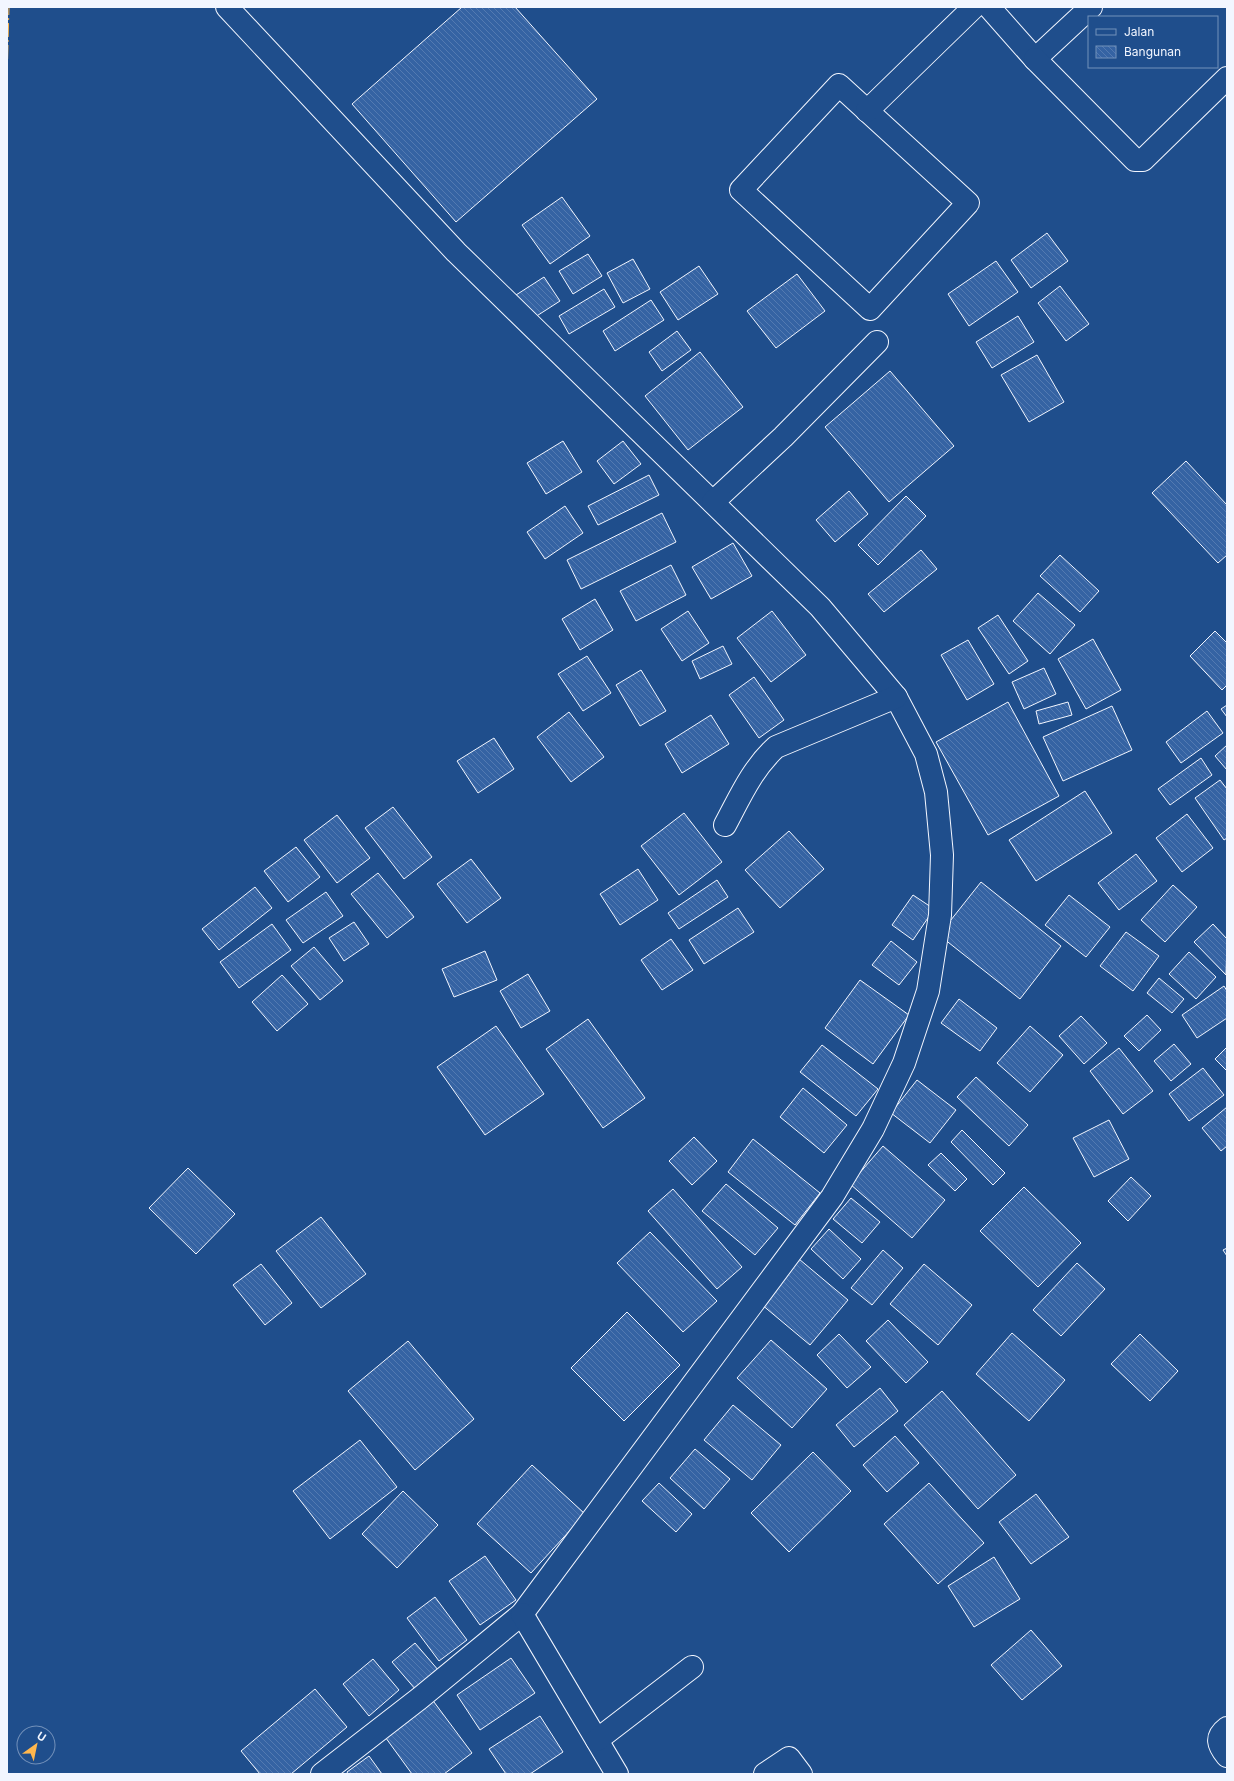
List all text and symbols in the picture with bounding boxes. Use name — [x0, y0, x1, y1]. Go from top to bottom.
legend — [1088, 16, 1218, 68]
text: Jalan — [1124, 24, 1154, 39]
text: Bangunan — [1124, 44, 1181, 59]
north arrow — [16, 1725, 56, 1765]
text: U — [34, 1729, 49, 1745]

